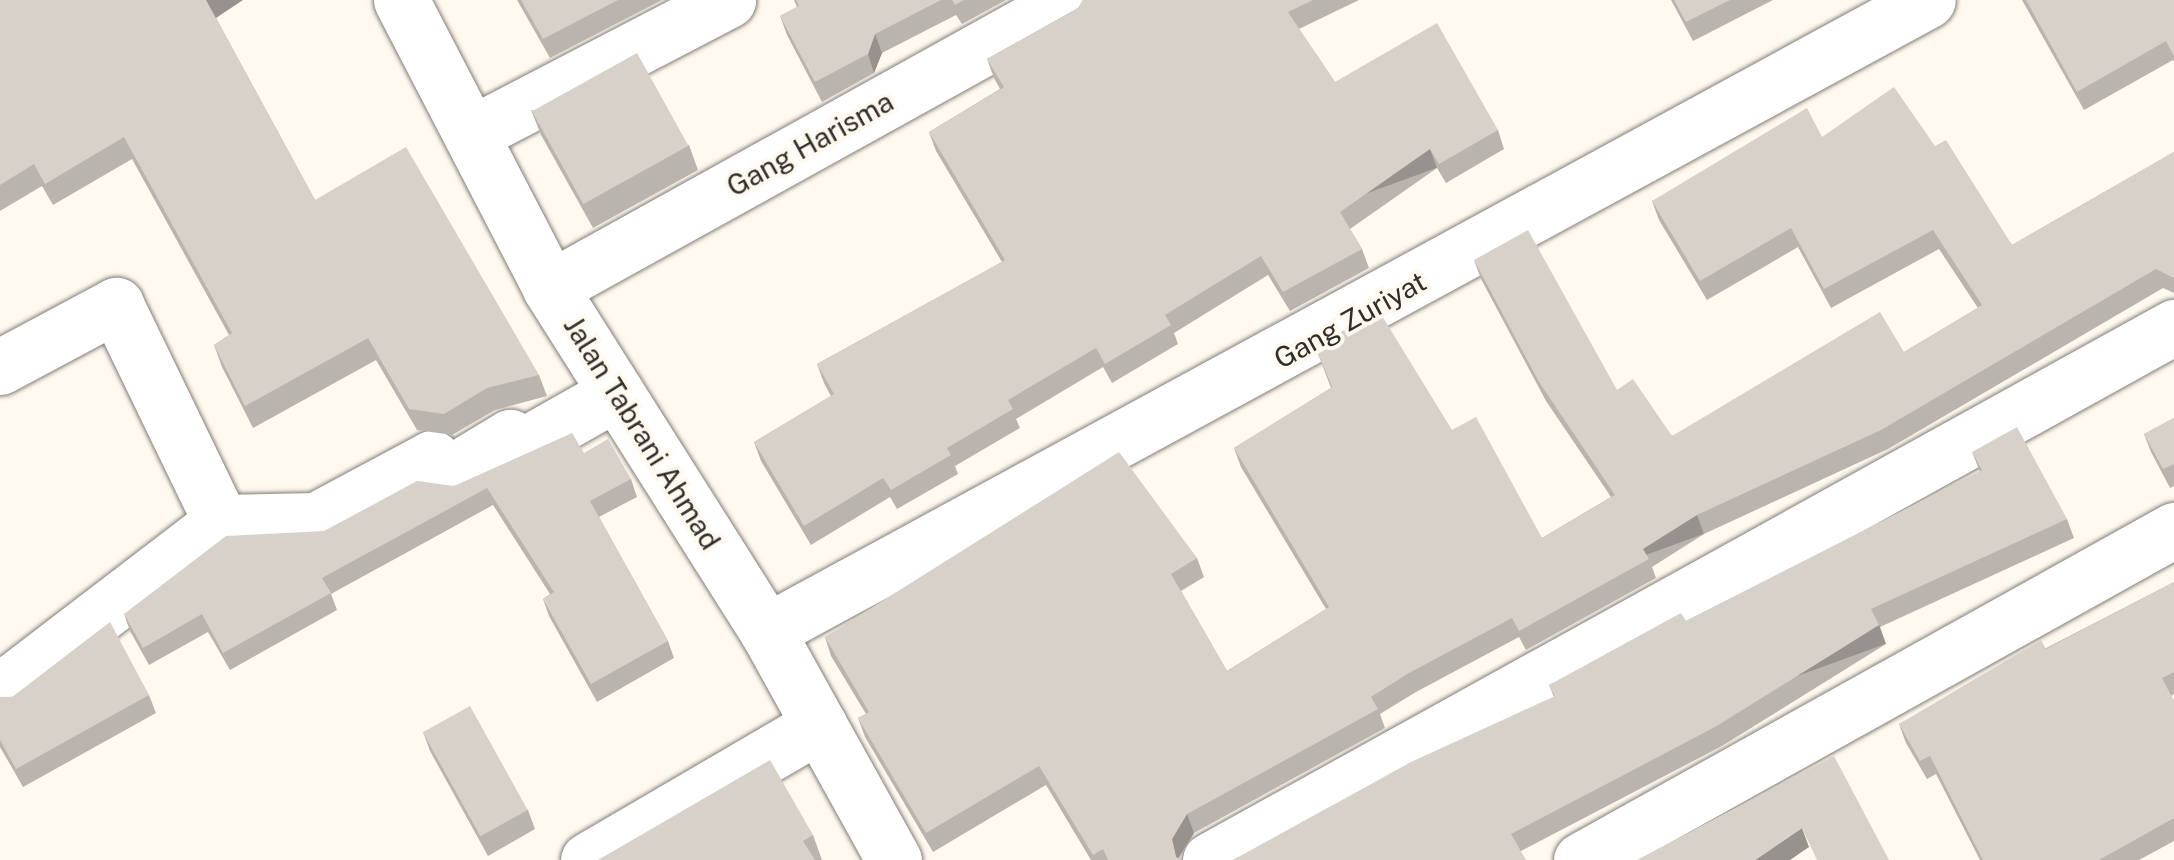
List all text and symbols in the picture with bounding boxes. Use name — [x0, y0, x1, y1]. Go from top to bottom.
street label: Gang Harisma — [721, 84, 899, 204]
street label: Gang Zuriyat — [1268, 264, 1432, 376]
street label: Jalan Tabrani Ahmad — [557, 310, 727, 556]

